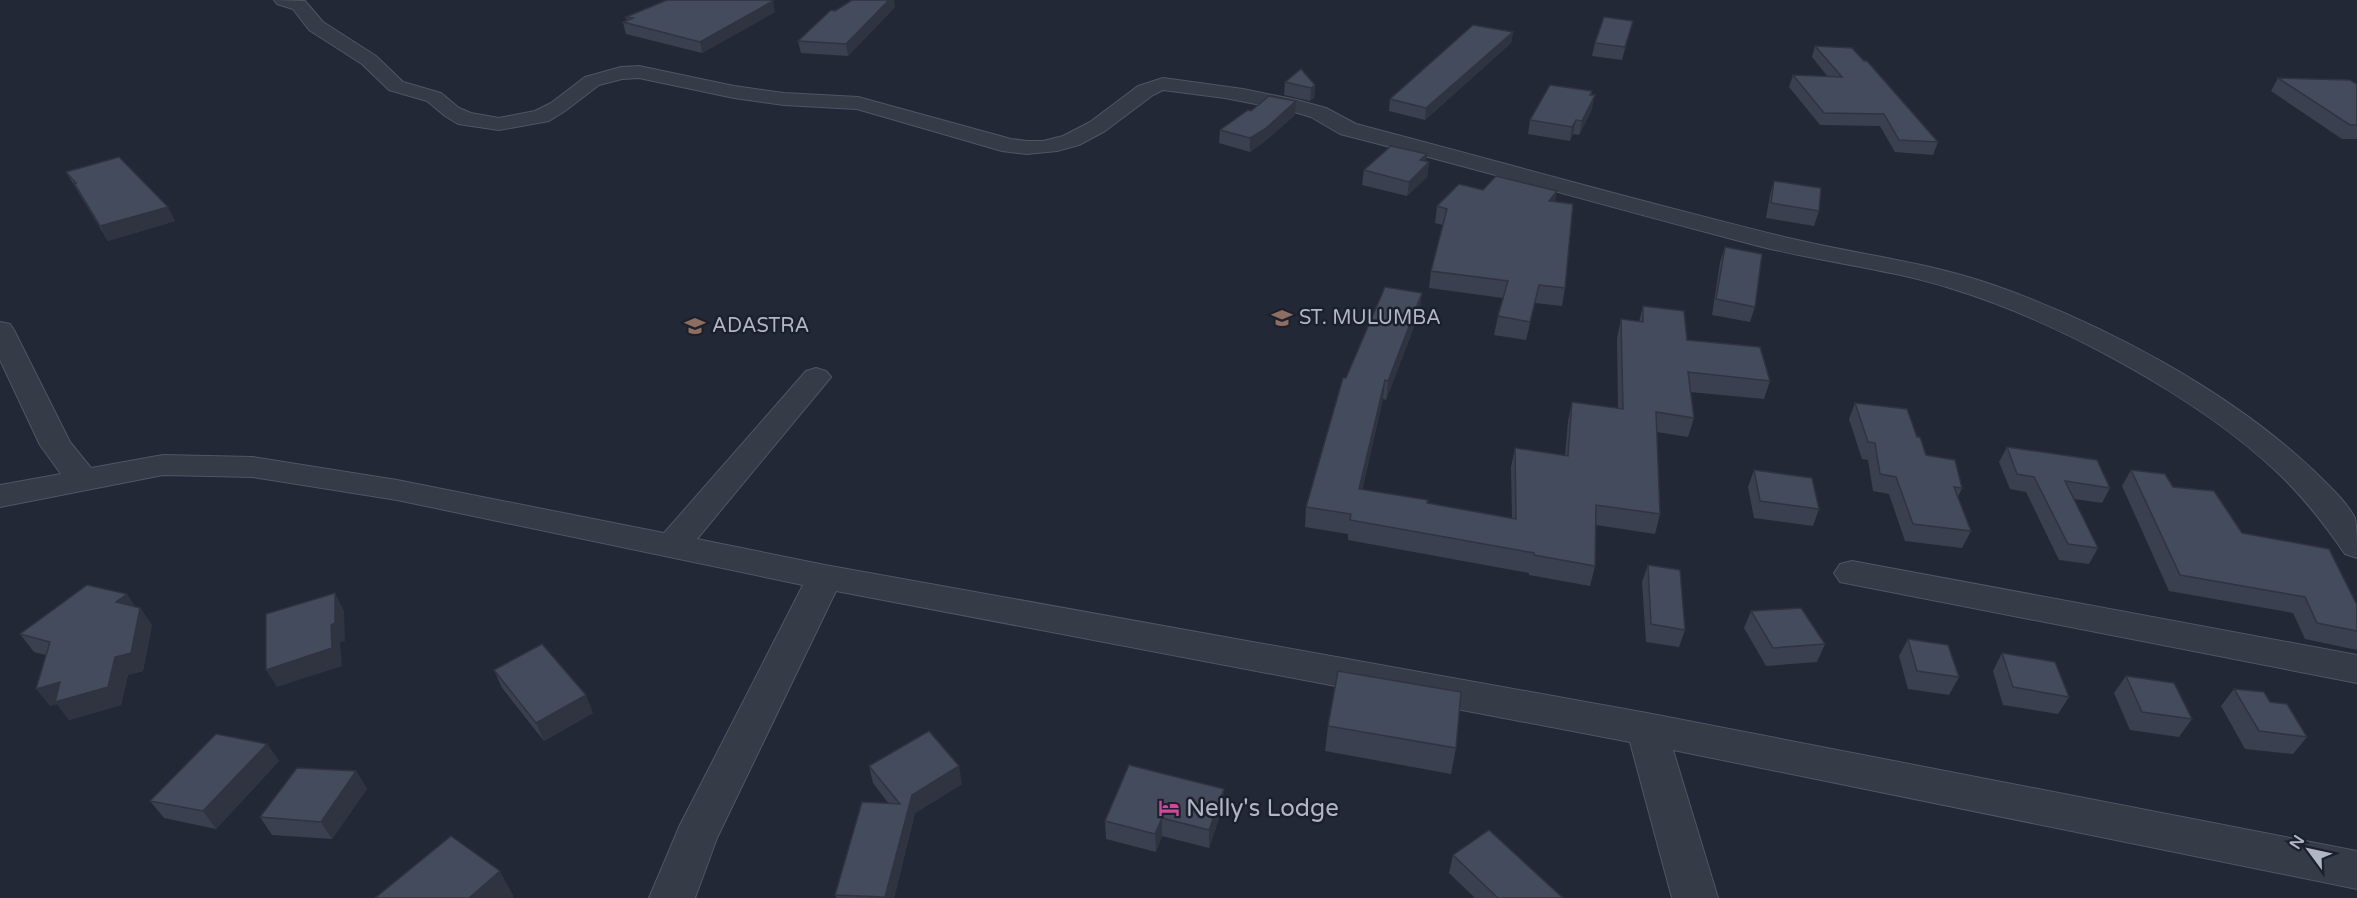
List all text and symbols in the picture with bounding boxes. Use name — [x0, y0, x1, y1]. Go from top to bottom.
school or university icon: ST. MULUMBA — [1270, 306, 1294, 330]
place label: ST. MULUMBA — [1299, 306, 1441, 330]
school or university icon: ADASTRA — [683, 314, 707, 338]
place label: ADASTRA — [712, 314, 809, 338]
place label: Nelly's Lodge — [1186, 794, 1339, 823]
hotel icon: Nelly's Lodge — [1157, 796, 1181, 820]
north arrow — [2279, 820, 2339, 880]
text: N — [2285, 832, 2309, 853]

